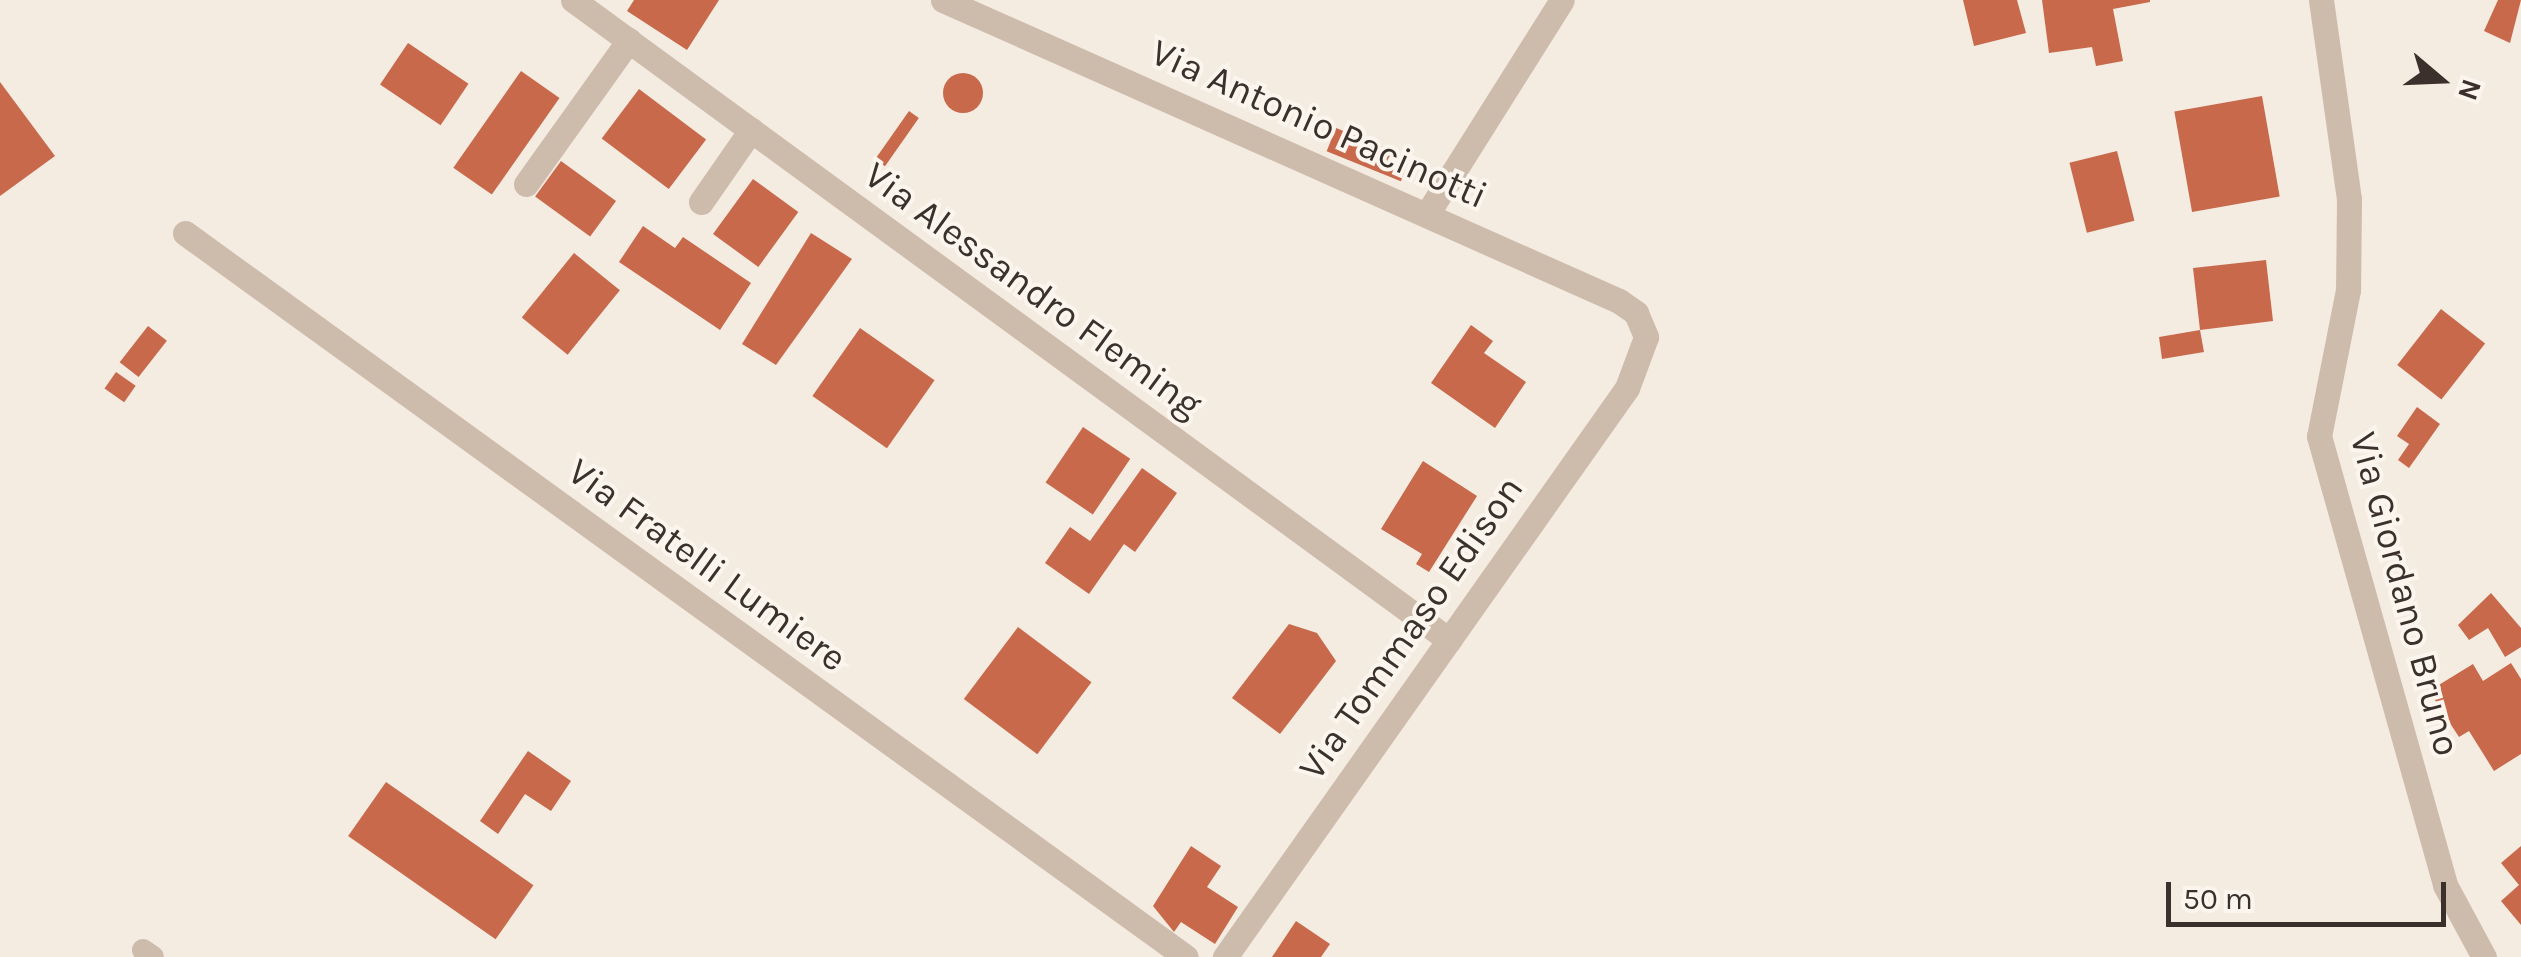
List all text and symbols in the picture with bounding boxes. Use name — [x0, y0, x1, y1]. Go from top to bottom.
street label: Via Antonio Pacinotti — [1144, 29, 1494, 219]
north arrow — [2391, 30, 2491, 130]
text: N — [2451, 75, 2489, 105]
street label: Via Alessandro Fleming — [855, 152, 1211, 428]
street label: Via Giordano Bruno — [2340, 427, 2470, 761]
street label: Via Fratelli Lumiere — [559, 449, 855, 681]
street label: Via Tommaso Edison — [1289, 467, 1533, 789]
scale bar — [2171, 862, 2451, 924]
text: 50 m — [2183, 881, 2253, 917]

